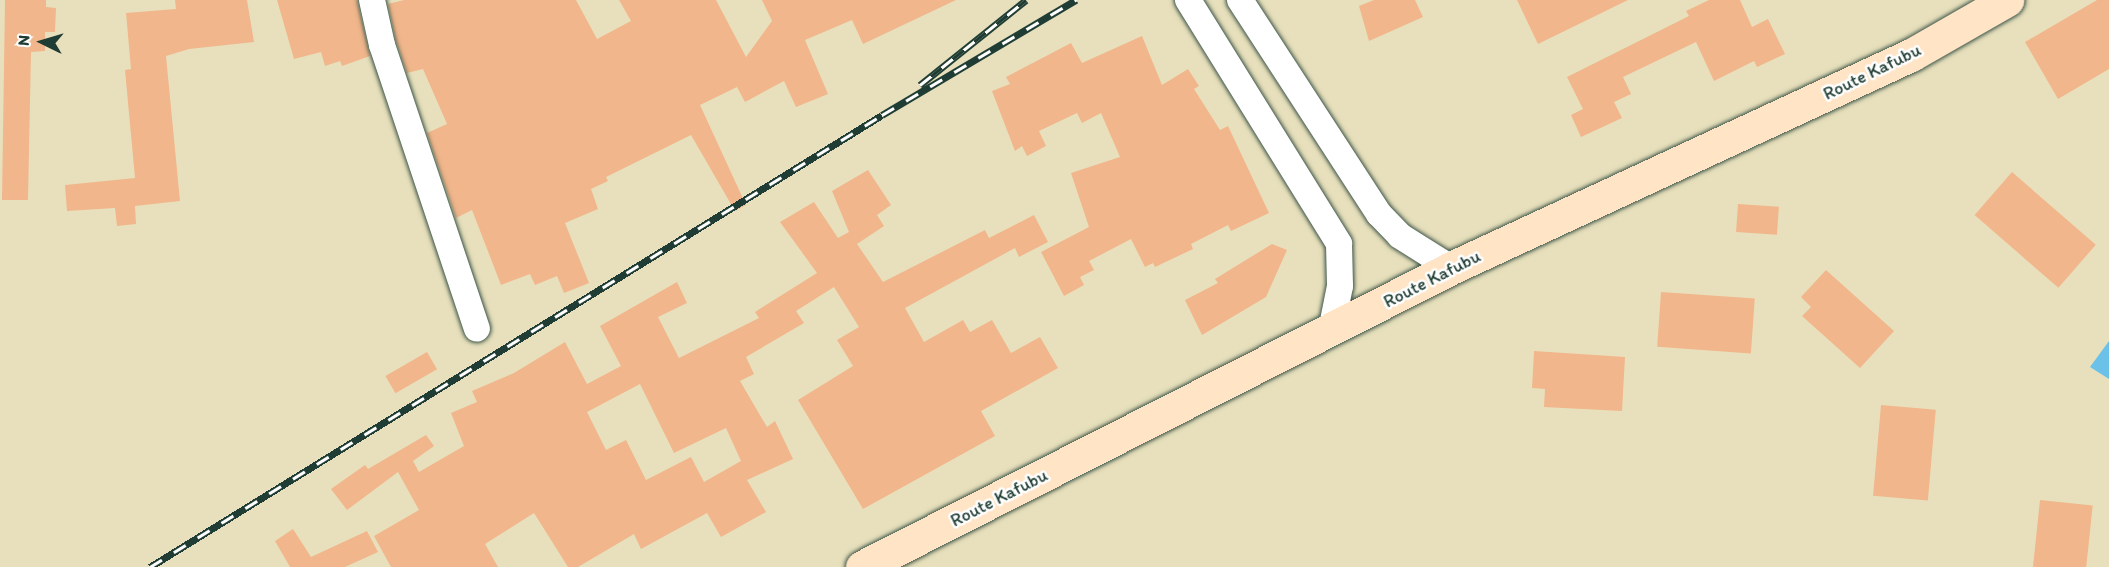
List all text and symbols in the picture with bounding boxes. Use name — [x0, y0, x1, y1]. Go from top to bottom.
north arrow — [12, 12, 72, 72]
text: N — [14, 34, 34, 47]
street label: Route Kafubu — [1820, 39, 1924, 105]
street label: Route Kafubu — [1380, 245, 1484, 313]
street label: Route Kafubu — [947, 464, 1051, 532]

